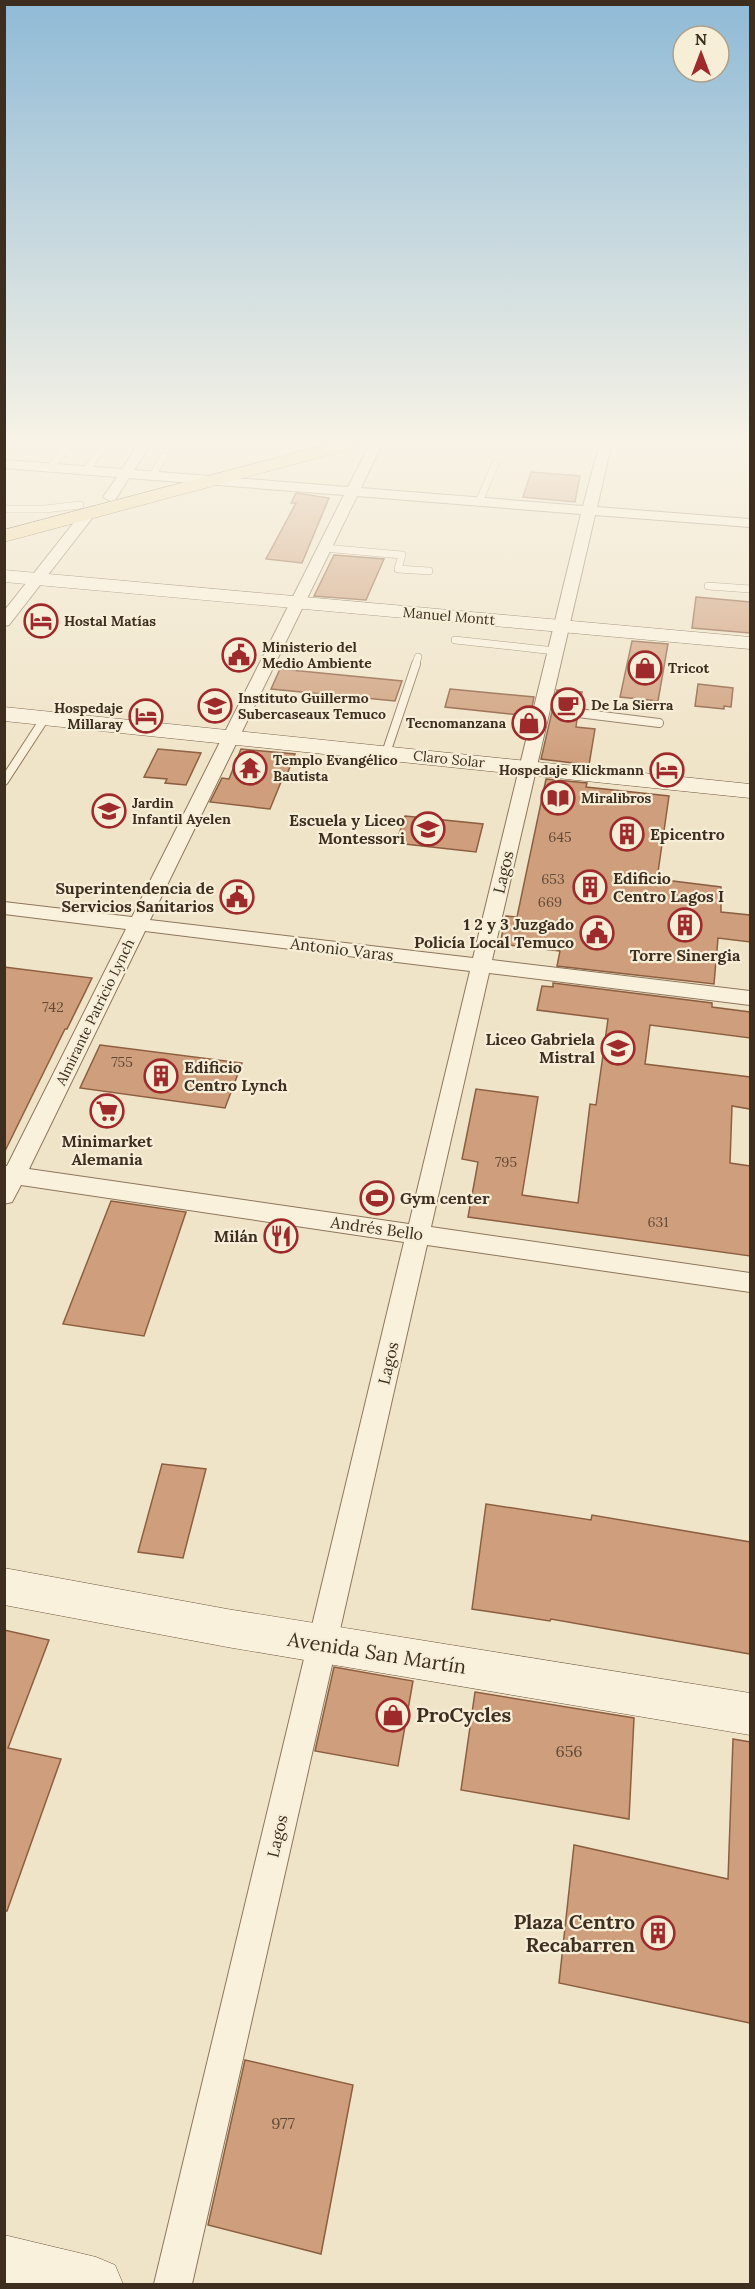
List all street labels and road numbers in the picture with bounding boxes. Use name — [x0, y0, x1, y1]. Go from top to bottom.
street label: Manuel Montt — [402, 603, 496, 629]
street label: Claro Solar — [412, 746, 486, 772]
street label: Lagos — [488, 849, 518, 895]
street label: Antonio Varas — [288, 933, 395, 965]
street label: Almirante Patricio Lynch — [51, 936, 138, 1089]
street label: Andrés Bello — [329, 1211, 424, 1244]
street label: Lagos — [373, 1340, 403, 1386]
street label: Avenida San Martín — [285, 1626, 468, 1679]
street label: Lagos — [262, 1813, 292, 1859]

